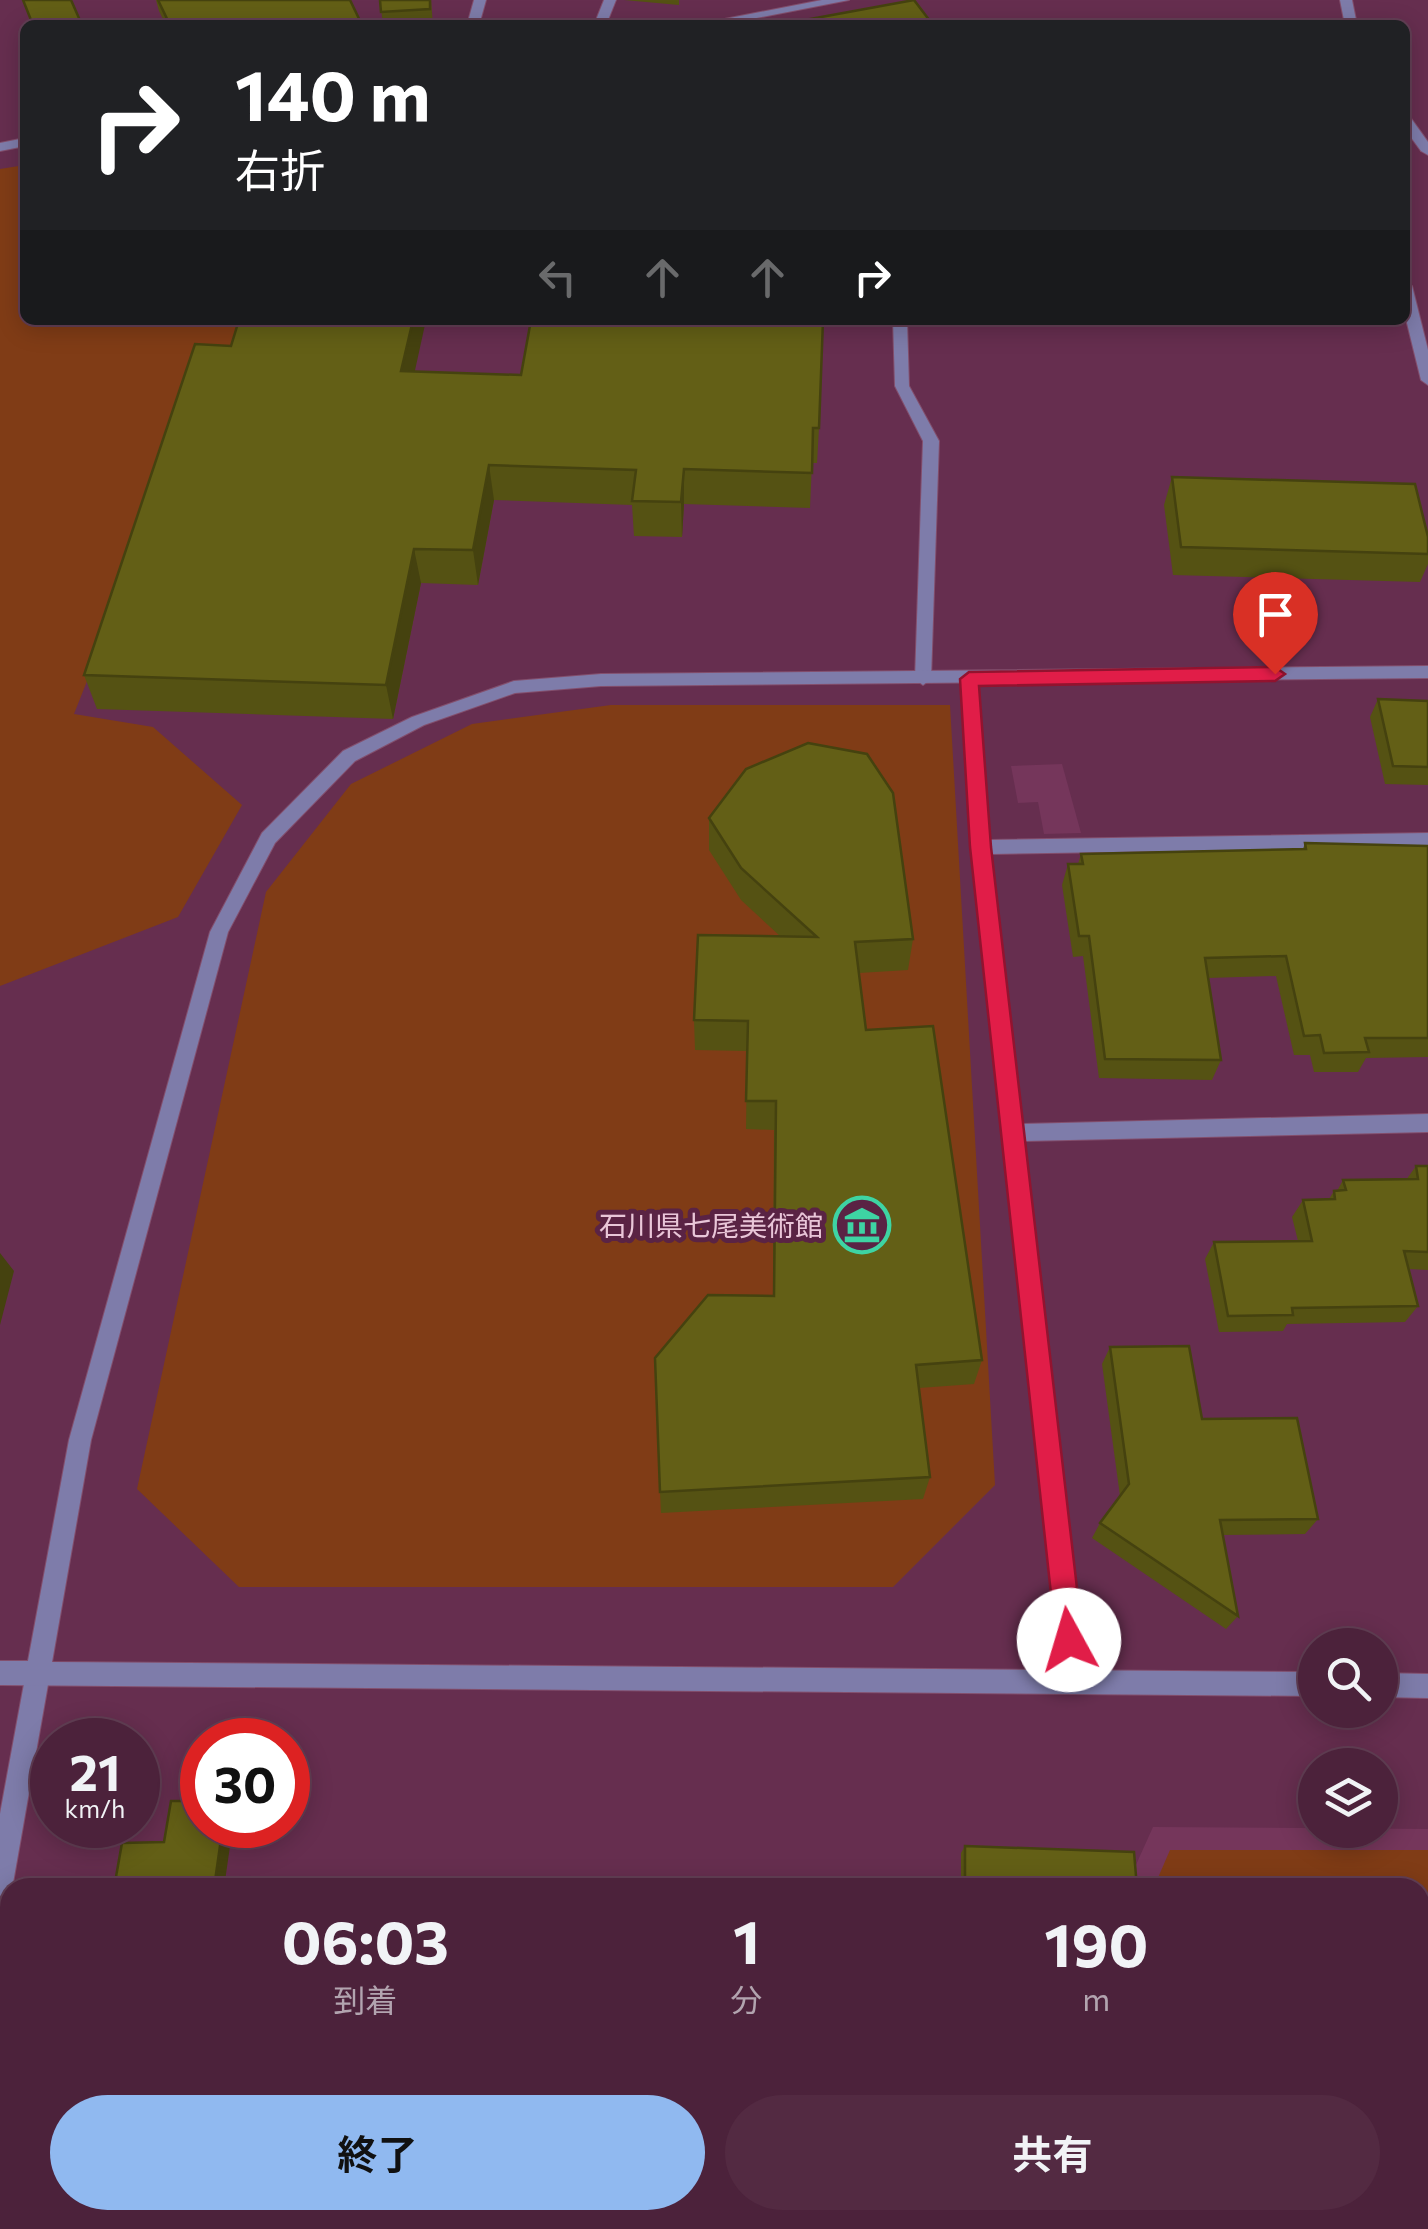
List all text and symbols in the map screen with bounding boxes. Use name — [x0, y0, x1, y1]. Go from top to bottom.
text: 140 m — [235, 50, 431, 135]
icon: right — [70, 60, 200, 190]
text: 右折 — [235, 141, 325, 196]
icon: left — [530, 250, 585, 305]
icon: ahead — [635, 250, 690, 305]
icon: ahead — [740, 250, 795, 305]
icon: right — [845, 250, 900, 305]
pin — [1233, 572, 1318, 675]
icon: arrive — [1248, 587, 1303, 642]
museum icon: 石川県七尾美術館 — [832, 1195, 892, 1255]
place label: 石川県七尾美術館 — [599, 1208, 823, 1242]
position arrow — [1017, 1588, 1121, 1692]
map controls — [1298, 1628, 1398, 1848]
button: search — [1298, 1628, 1398, 1728]
speed limit sign: 30 — [180, 1718, 310, 1848]
text: 21 — [69, 1740, 121, 1801]
button: layers — [1298, 1748, 1398, 1848]
text: km/h — [65, 1793, 125, 1823]
text: 06:03 — [282, 1903, 449, 1976]
text: 1 — [733, 1903, 760, 1976]
text: 190 — [1044, 1906, 1148, 1979]
text: m — [1082, 1978, 1110, 2018]
text: 到着 — [333, 1979, 397, 2019]
text: 分 — [731, 1979, 763, 2019]
button: 終了 — [50, 2095, 705, 2210]
button: 共有 — [725, 2095, 1380, 2210]

